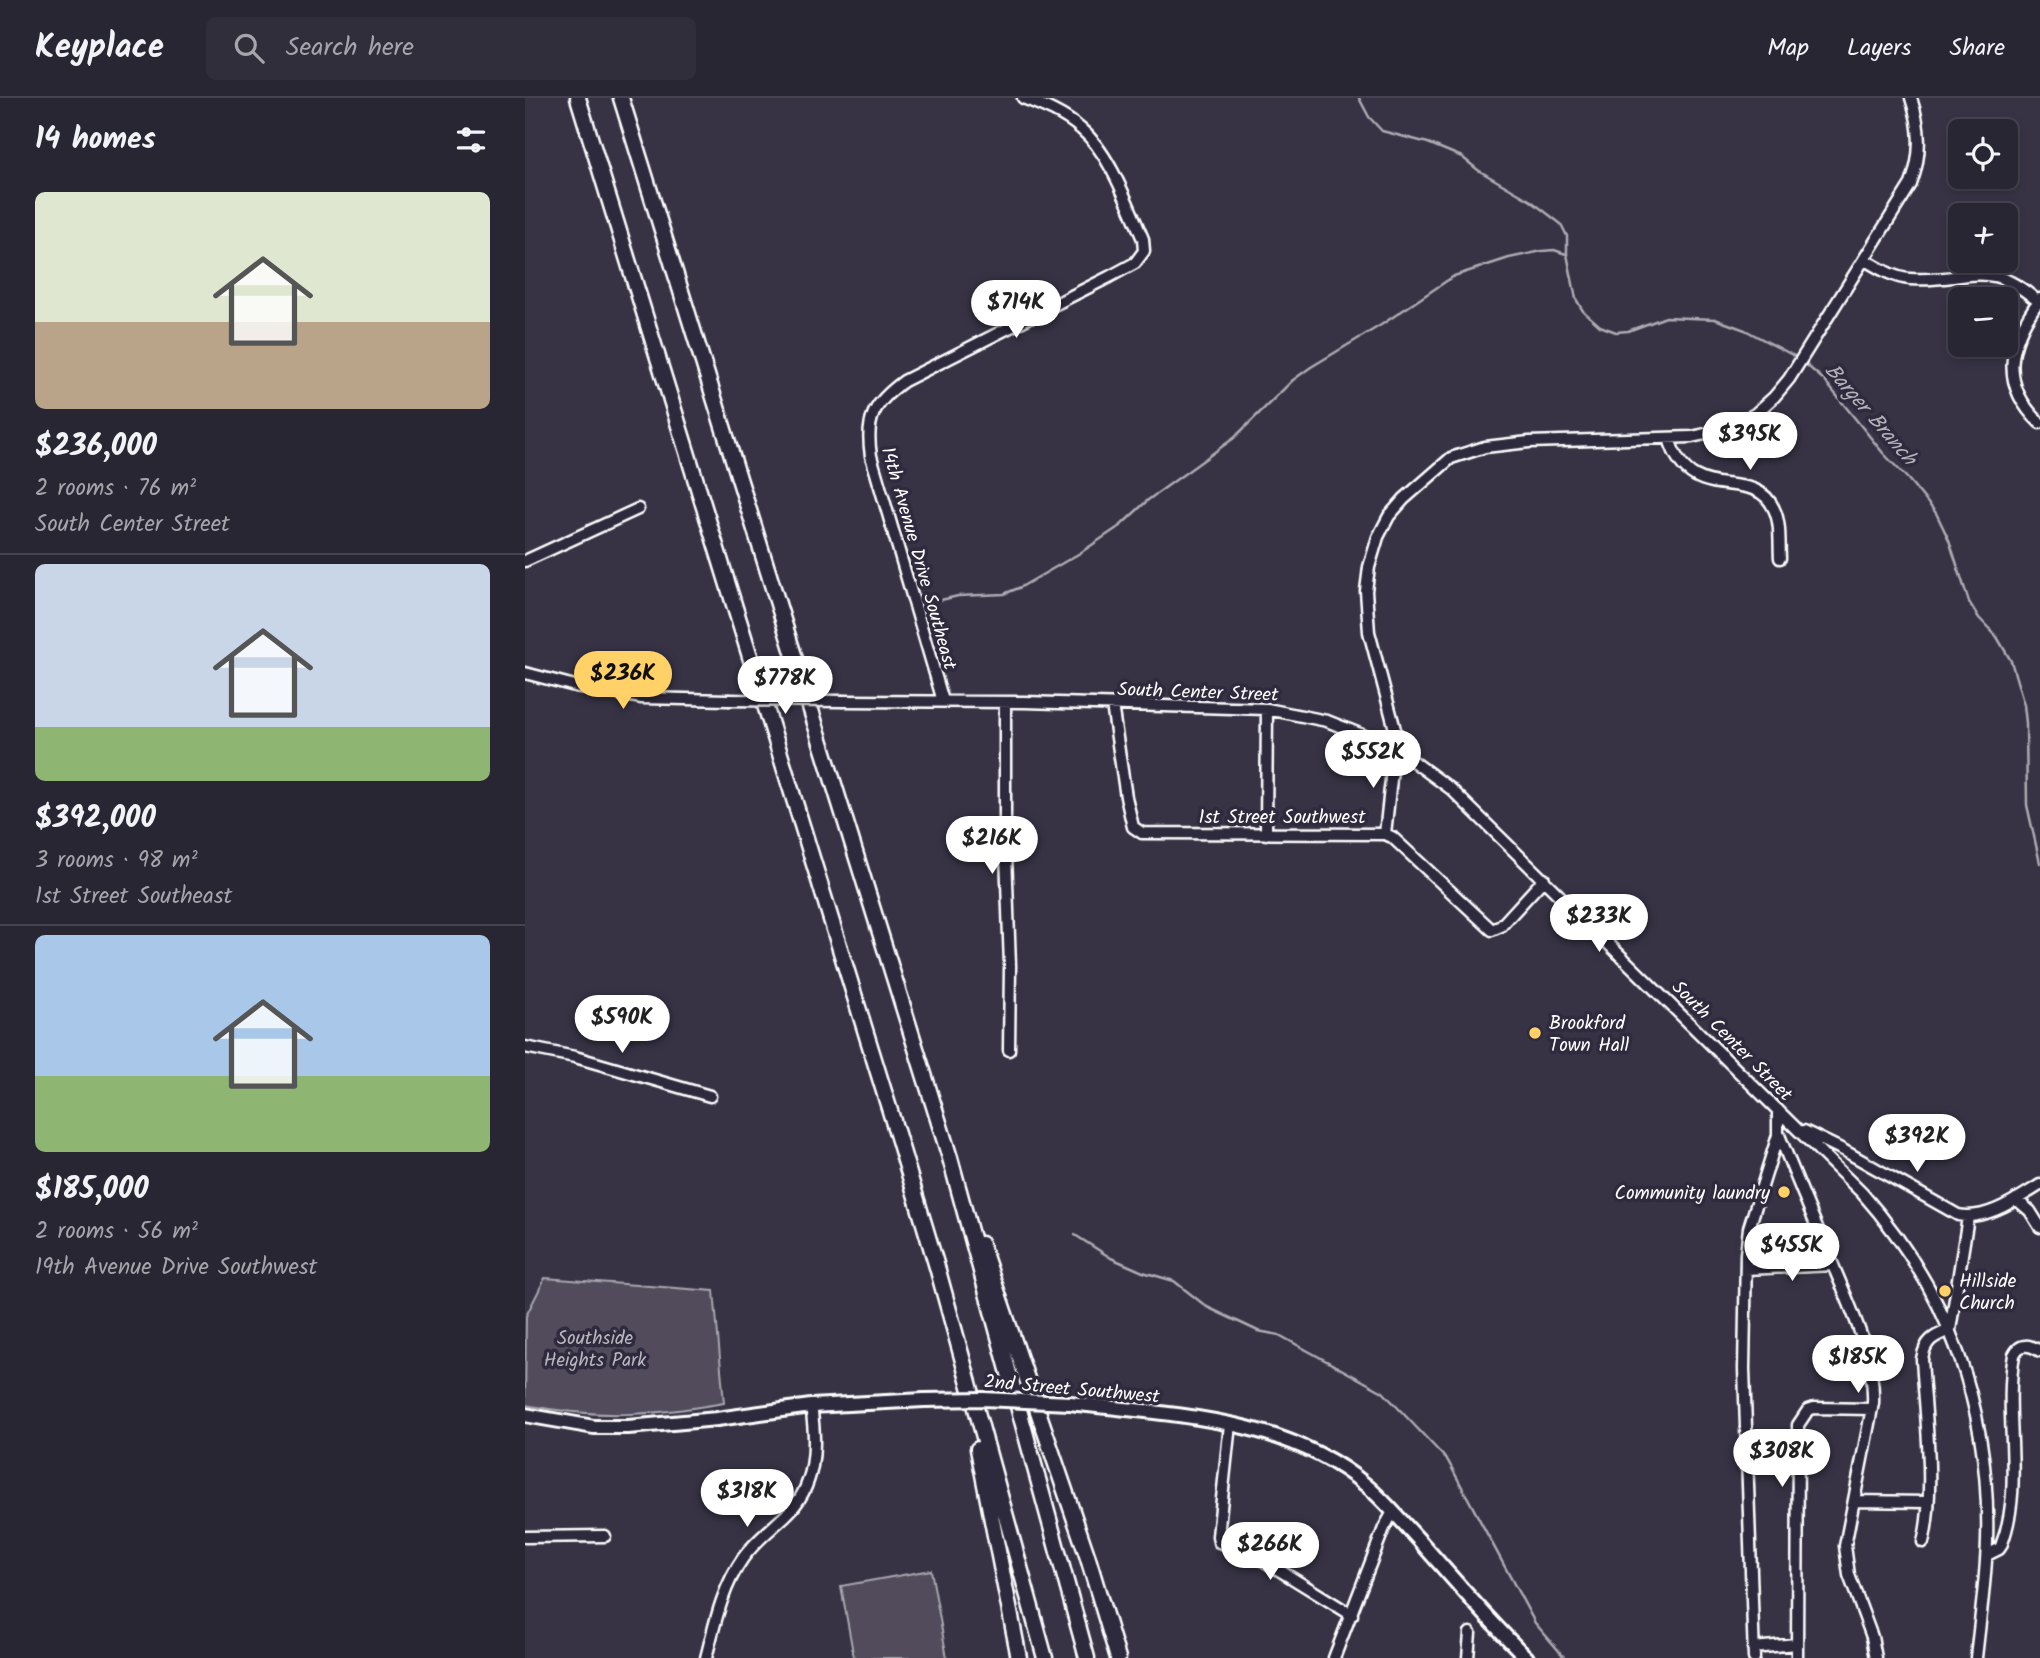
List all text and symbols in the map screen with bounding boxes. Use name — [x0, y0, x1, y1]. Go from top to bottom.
search box — [206, 17, 696, 80]
text: Keyplace — [35, 22, 164, 75]
text: Search here — [286, 27, 414, 69]
icon: search — [230, 29, 268, 67]
text: Map — [1767, 29, 1809, 68]
text: Layers — [1847, 29, 1911, 68]
text: Share — [1949, 29, 2005, 68]
text: 14 homes — [35, 116, 156, 164]
map controls — [1948, 119, 2018, 357]
button: locate — [1948, 119, 2018, 189]
icon: filters — [452, 121, 490, 159]
button: + — [1948, 203, 2018, 273]
icon: home — [200, 238, 326, 364]
pin: $714K — [967, 280, 1065, 340]
text: $714K — [987, 285, 1045, 321]
button: − — [1948, 287, 2018, 357]
water label: Barger Branch — [1816, 356, 1925, 475]
pin: $395K — [1701, 412, 1799, 472]
text: $395K — [1718, 417, 1782, 453]
text: $236,000 — [35, 423, 157, 471]
street label: 14th Avenue Drive Southeast — [872, 444, 964, 674]
text: 2 rooms · 76 m² — [35, 471, 196, 507]
text: South Center Street — [35, 507, 230, 543]
icon: home — [200, 610, 326, 736]
pin: $236K — [574, 652, 672, 711]
text: $236K — [590, 656, 656, 692]
pin: $778K — [736, 656, 834, 716]
text: $778K — [754, 661, 816, 697]
street label: South Center Street — [1117, 675, 1280, 711]
pin: $552K — [1324, 730, 1422, 790]
text: $552K — [1341, 735, 1405, 771]
text: $392,000 — [35, 795, 156, 843]
street label: 1st Street Southwest — [1199, 803, 1366, 833]
pin: $216K — [943, 816, 1041, 876]
text: $216K — [962, 821, 1022, 857]
text: 3 rooms · 98 m² — [35, 843, 198, 879]
text: 1st Street Southeast — [35, 879, 232, 915]
pin: $233K — [1550, 894, 1648, 954]
text: $233K — [1566, 899, 1632, 935]
street label: South Center Street — [1664, 974, 1800, 1109]
icon: home — [200, 981, 326, 1107]
pin: $590K — [573, 996, 671, 1055]
text: $590K — [591, 1000, 653, 1036]
place label: Brookford Town Hall — [1549, 1009, 1630, 1061]
marker: Brookford Town Hall — [1527, 1025, 1543, 1041]
pin: $392K — [1868, 1114, 1966, 1174]
text: $392K — [1884, 1119, 1950, 1155]
text: $185,000 — [35, 1166, 149, 1214]
place label: Community laundry — [1615, 1179, 1771, 1209]
marker: Community laundry — [1776, 1184, 1792, 1200]
text: 2 rooms · 56 m² — [35, 1214, 198, 1250]
pin: $455K — [1743, 1224, 1841, 1283]
text: $455K — [1760, 1228, 1824, 1264]
text: 19th Avenue Drive Southwest — [35, 1250, 318, 1286]
place label: Hillside Church — [1959, 1267, 2017, 1319]
marker: Hillside Church — [1937, 1283, 1953, 1299]
park label: Southside Heights Park — [544, 1324, 646, 1376]
pin: $185K — [1809, 1336, 1907, 1395]
text: $185K — [1828, 1340, 1888, 1376]
street label: 2nd Street Southwest — [983, 1367, 1162, 1413]
pin: $308K — [1733, 1430, 1831, 1489]
text: $308K — [1749, 1434, 1815, 1470]
pin: $318K — [698, 1470, 796, 1529]
text: $318K — [717, 1474, 777, 1510]
pin: $266K — [1221, 1522, 1319, 1582]
text: $266K — [1237, 1527, 1303, 1563]

